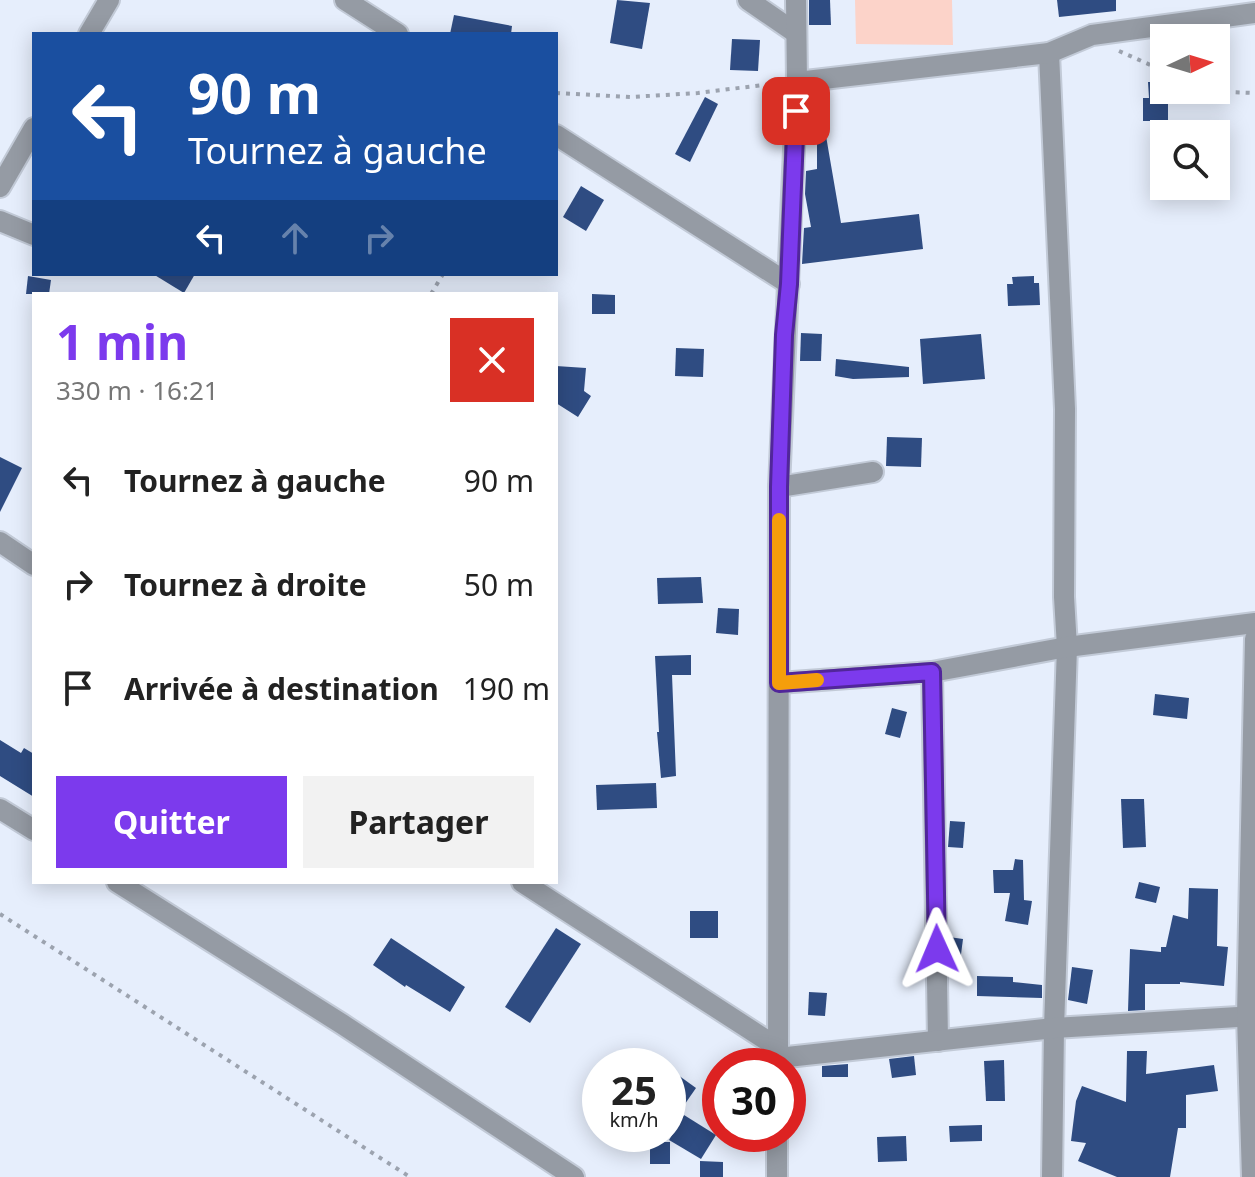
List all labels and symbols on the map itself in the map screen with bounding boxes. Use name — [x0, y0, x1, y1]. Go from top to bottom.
north arrow — [1150, 24, 1230, 104]
pin — [762, 77, 830, 145]
position arrow — [895, 907, 979, 991]
speed limit sign: 30 — [702, 1048, 806, 1152]

